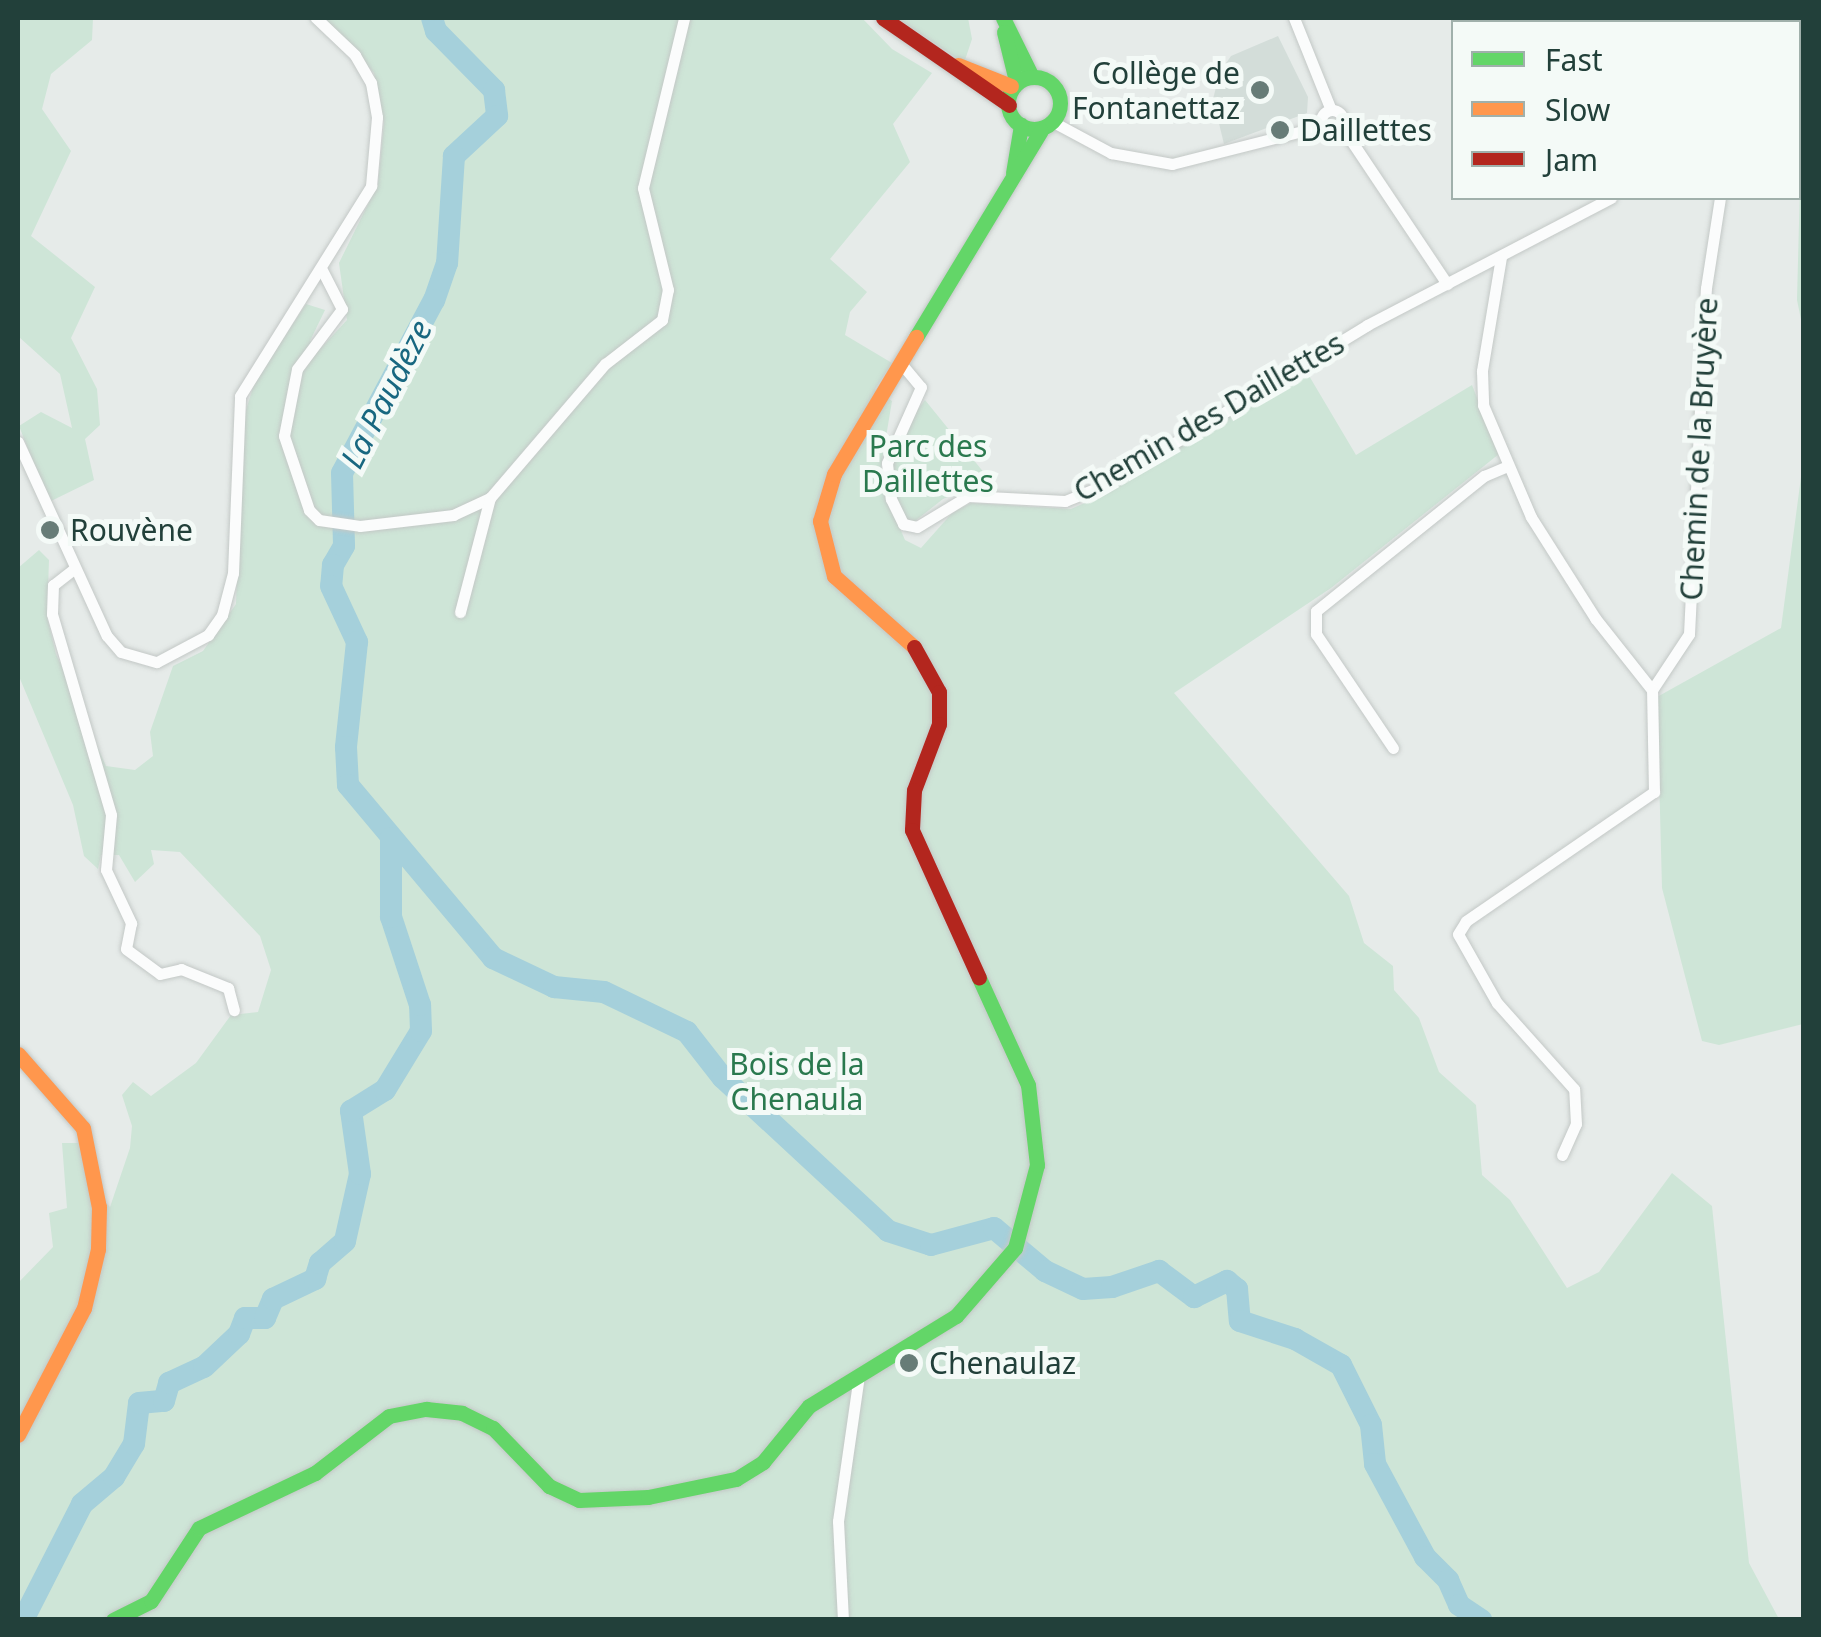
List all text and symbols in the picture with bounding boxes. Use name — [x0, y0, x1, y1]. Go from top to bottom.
legend — [1451, 20, 1801, 200]
text: Fast — [1545, 39, 1603, 80]
place label: Collège de Fontanettaz — [1072, 55, 1240, 126]
marker: Collège de Fontanettaz — [1249, 79, 1271, 101]
text: Slow — [1545, 89, 1610, 130]
place label: Daillettes — [1300, 112, 1432, 148]
marker: Daillettes — [1269, 119, 1291, 141]
text: Jam — [1545, 139, 1598, 180]
street label: Chemin de la Bruyère — [1673, 297, 1725, 601]
water label: La Paudèze — [332, 314, 440, 474]
street label: Chemin des Daillettes — [1068, 325, 1350, 509]
park label: Parc des Daillettes — [862, 428, 994, 498]
place label: Rouvène — [70, 512, 193, 548]
marker: Rouvène — [39, 519, 61, 541]
park label: Bois de la Chenaula — [729, 1046, 865, 1116]
place label: Chenaulaz — [929, 1345, 1076, 1381]
marker: Chenaulaz — [898, 1352, 920, 1374]

